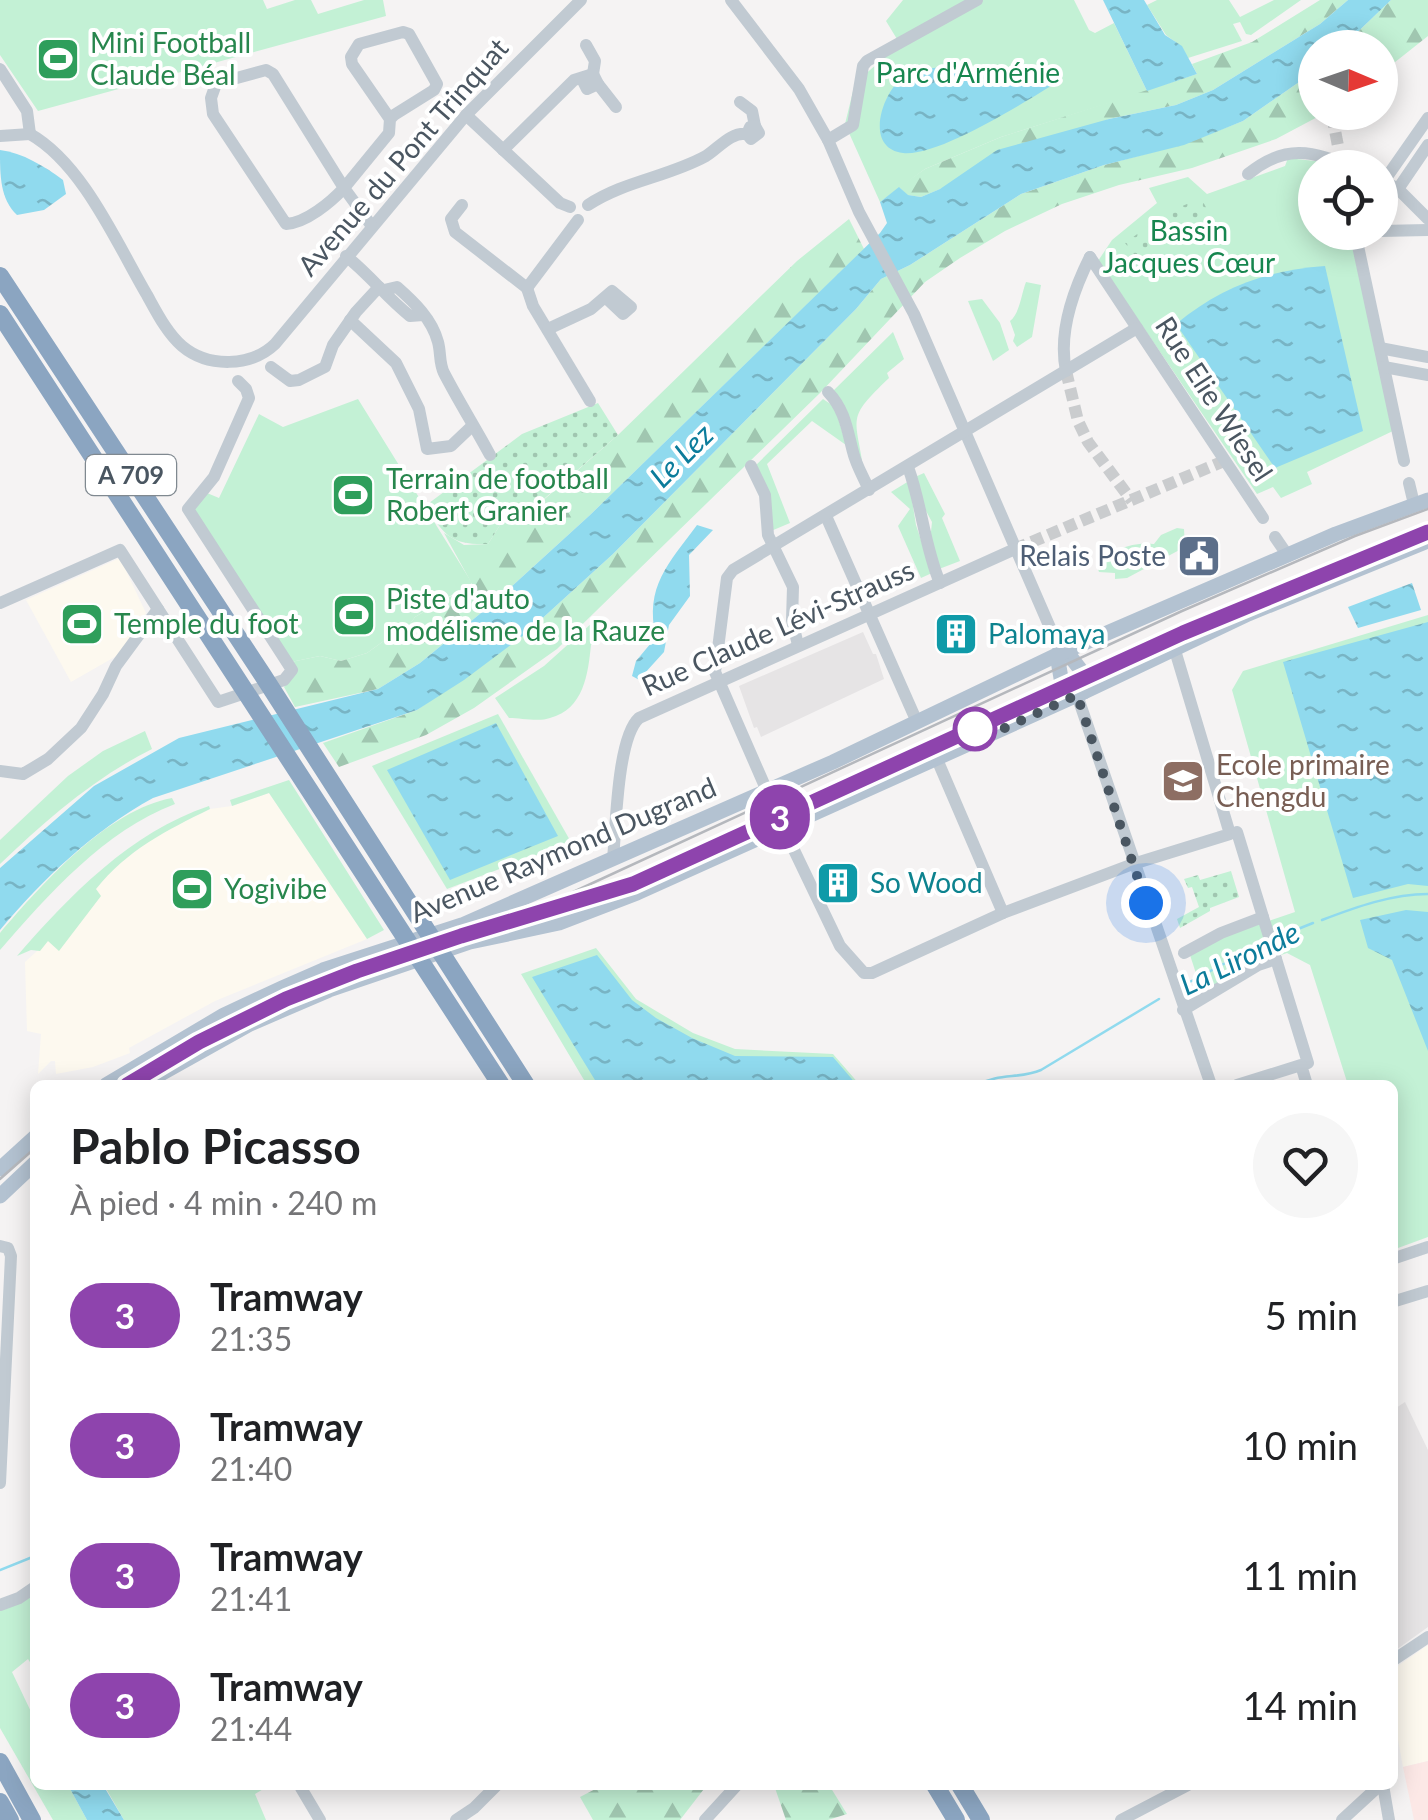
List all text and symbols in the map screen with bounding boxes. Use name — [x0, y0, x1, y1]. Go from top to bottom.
place label: Mini Football Claude Béal — [90, 25, 251, 91]
north arrow — [1298, 30, 1398, 130]
map controls — [1298, 30, 1398, 250]
street label: Avenue du Pont Trinquat — [290, 31, 515, 282]
sports icon: Mini Football Claude Béal — [35, 36, 81, 82]
park label: Parc d'Arménie — [876, 55, 1060, 89]
button: locate — [1298, 150, 1398, 250]
park label: Bassin Jacques Cœur — [1103, 213, 1275, 279]
street label: Rue Elie Wiesel — [1149, 310, 1281, 487]
water label: Le Lez — [641, 415, 720, 494]
road number: A 709 — [86, 455, 176, 495]
place label: Terrain de football Robert Granier — [386, 461, 609, 527]
sports icon: Terrain de football Robert Granier — [330, 472, 376, 518]
public building icon: Relais Poste — [1176, 533, 1222, 579]
place label: Relais Poste — [1019, 538, 1166, 572]
street label: Rue Claude Lévi-Strauss — [636, 552, 919, 703]
place label: Piste d'auto modélisme de la Rauze — [386, 581, 665, 647]
sports icon: Piste d'auto modélisme de la Rauze — [331, 592, 377, 638]
sports icon: Temple du foot — [59, 601, 105, 647]
place label: Temple du foot — [114, 606, 299, 640]
building icon: Palomaya — [933, 611, 979, 657]
place label: Palomaya — [988, 616, 1105, 650]
unlabelled marker — [954, 708, 996, 750]
place label: Ecole primaire Chengdu — [1216, 747, 1390, 813]
school or university icon: Ecole primaire Chengdu — [1160, 758, 1206, 804]
street label: Avenue Raymond Dugrand — [405, 769, 721, 929]
line badge: 3 — [748, 784, 812, 850]
text: 3 — [770, 796, 790, 838]
building icon: So Wood — [815, 860, 861, 906]
place label: So Wood — [870, 865, 983, 899]
sports icon: Yogivibe — [169, 866, 215, 912]
place label: Yogivibe — [224, 871, 327, 905]
your location — [1121, 878, 1171, 928]
water label: La Lironde — [1173, 913, 1305, 1002]
button: heart — [1253, 1113, 1358, 1218]
text: Pablo Picasso — [70, 1117, 361, 1174]
text: À pied · 4 min · 240 m — [70, 1183, 377, 1222]
text: Tramway — [210, 1273, 363, 1319]
text: 5 min — [1265, 1292, 1358, 1338]
text: 3 — [115, 1294, 135, 1336]
text: 21:35 — [210, 1319, 292, 1358]
text: Tramway — [210, 1403, 363, 1449]
text: 10 min — [1243, 1422, 1358, 1468]
text: 3 — [115, 1424, 135, 1466]
text: 21:40 — [210, 1449, 292, 1488]
text: Tramway — [210, 1533, 363, 1579]
text: 11 min — [1243, 1552, 1358, 1598]
text: 3 — [115, 1554, 135, 1596]
text: 21:41 — [210, 1579, 292, 1618]
text: Tramway — [210, 1663, 363, 1709]
text: 14 min — [1243, 1682, 1358, 1728]
text: 3 — [115, 1684, 135, 1726]
text: 21:44 — [210, 1709, 292, 1748]

